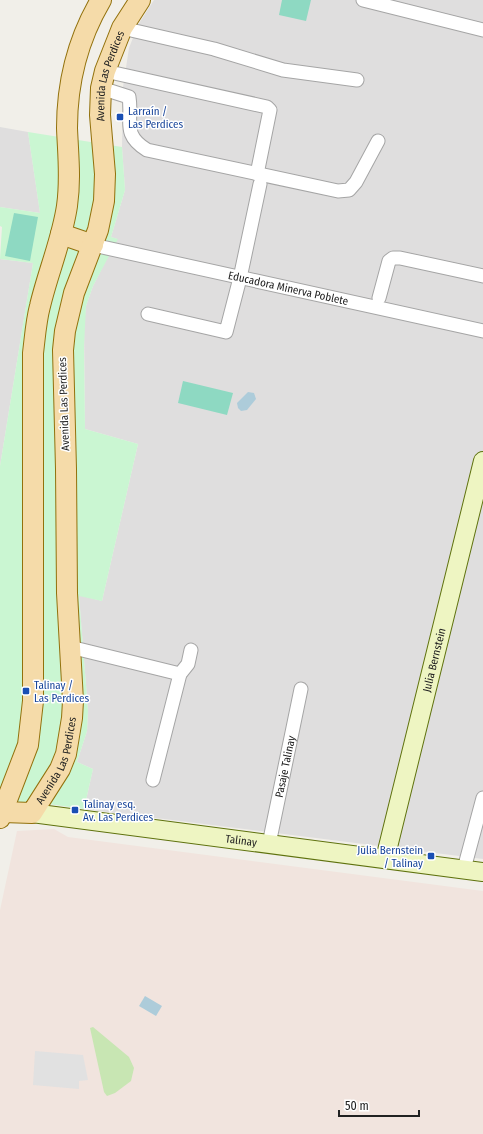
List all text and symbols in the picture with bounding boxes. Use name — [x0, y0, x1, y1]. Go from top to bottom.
street label: Avenida Las Perdices — [93, 28, 127, 122]
place label: Larraín / Las Perdices — [128, 105, 183, 131]
marker: Larraín / Las Perdices — [115, 112, 125, 122]
street label: Educadora Minerva Poblete — [227, 269, 350, 308]
street label: Avenida Las Perdices — [56, 357, 72, 451]
street label: Julia Bernstein — [420, 626, 448, 693]
place label: Talinay / Las Perdices — [34, 679, 89, 705]
marker: Talinay / Las Perdices — [21, 686, 31, 696]
street label: Avenida Las Perdices — [33, 716, 79, 806]
street label: Pasaje Talinay — [272, 735, 298, 799]
place label: Talinay esq. Av. Las Perdices — [83, 798, 154, 824]
marker: Talinay esq. Av. Las Perdices — [70, 805, 80, 815]
street label: Talinay — [225, 832, 258, 849]
place label: Julia Bernstein / Talinay — [357, 844, 423, 870]
marker: Julia Bernstein / Talinay — [426, 851, 436, 861]
scale bar — [339, 1092, 419, 1118]
text: 50 m — [345, 1099, 369, 1113]

